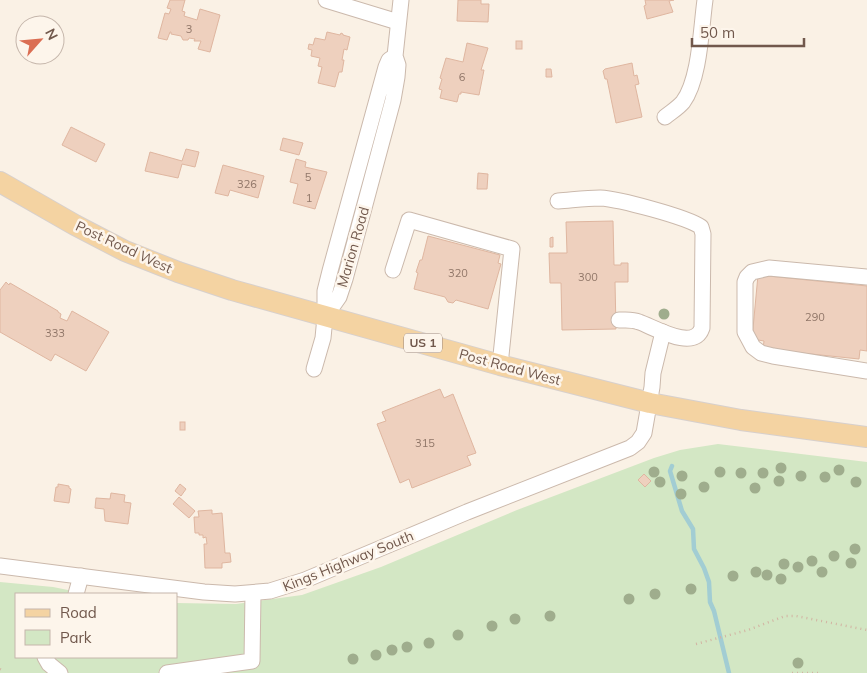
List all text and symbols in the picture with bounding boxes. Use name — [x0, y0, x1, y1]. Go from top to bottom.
north arrow — [15, 15, 65, 65]
scale bar — [692, 15, 804, 47]
house number: 3 — [186, 22, 192, 36]
text: 50 m — [700, 23, 735, 42]
text: N — [41, 25, 62, 43]
house number: 6 — [459, 70, 466, 84]
house number: 5 — [305, 170, 312, 184]
house number: 326 — [237, 177, 257, 191]
house number: 1 — [306, 191, 312, 205]
street label: Marion Road — [333, 205, 373, 289]
street label: Post Road West — [73, 217, 175, 277]
house number: 320 — [448, 266, 468, 280]
house number: 300 — [578, 270, 598, 284]
house number: 290 — [805, 310, 825, 324]
house number: 333 — [45, 326, 65, 340]
road number: US 1 — [404, 333, 442, 352]
street label: Post Road West — [457, 345, 563, 389]
house number: 315 — [415, 436, 435, 450]
street label: Kings Highway South — [280, 527, 416, 595]
legend — [15, 593, 178, 658]
text: Road — [60, 603, 97, 622]
text: Park — [60, 628, 92, 647]

